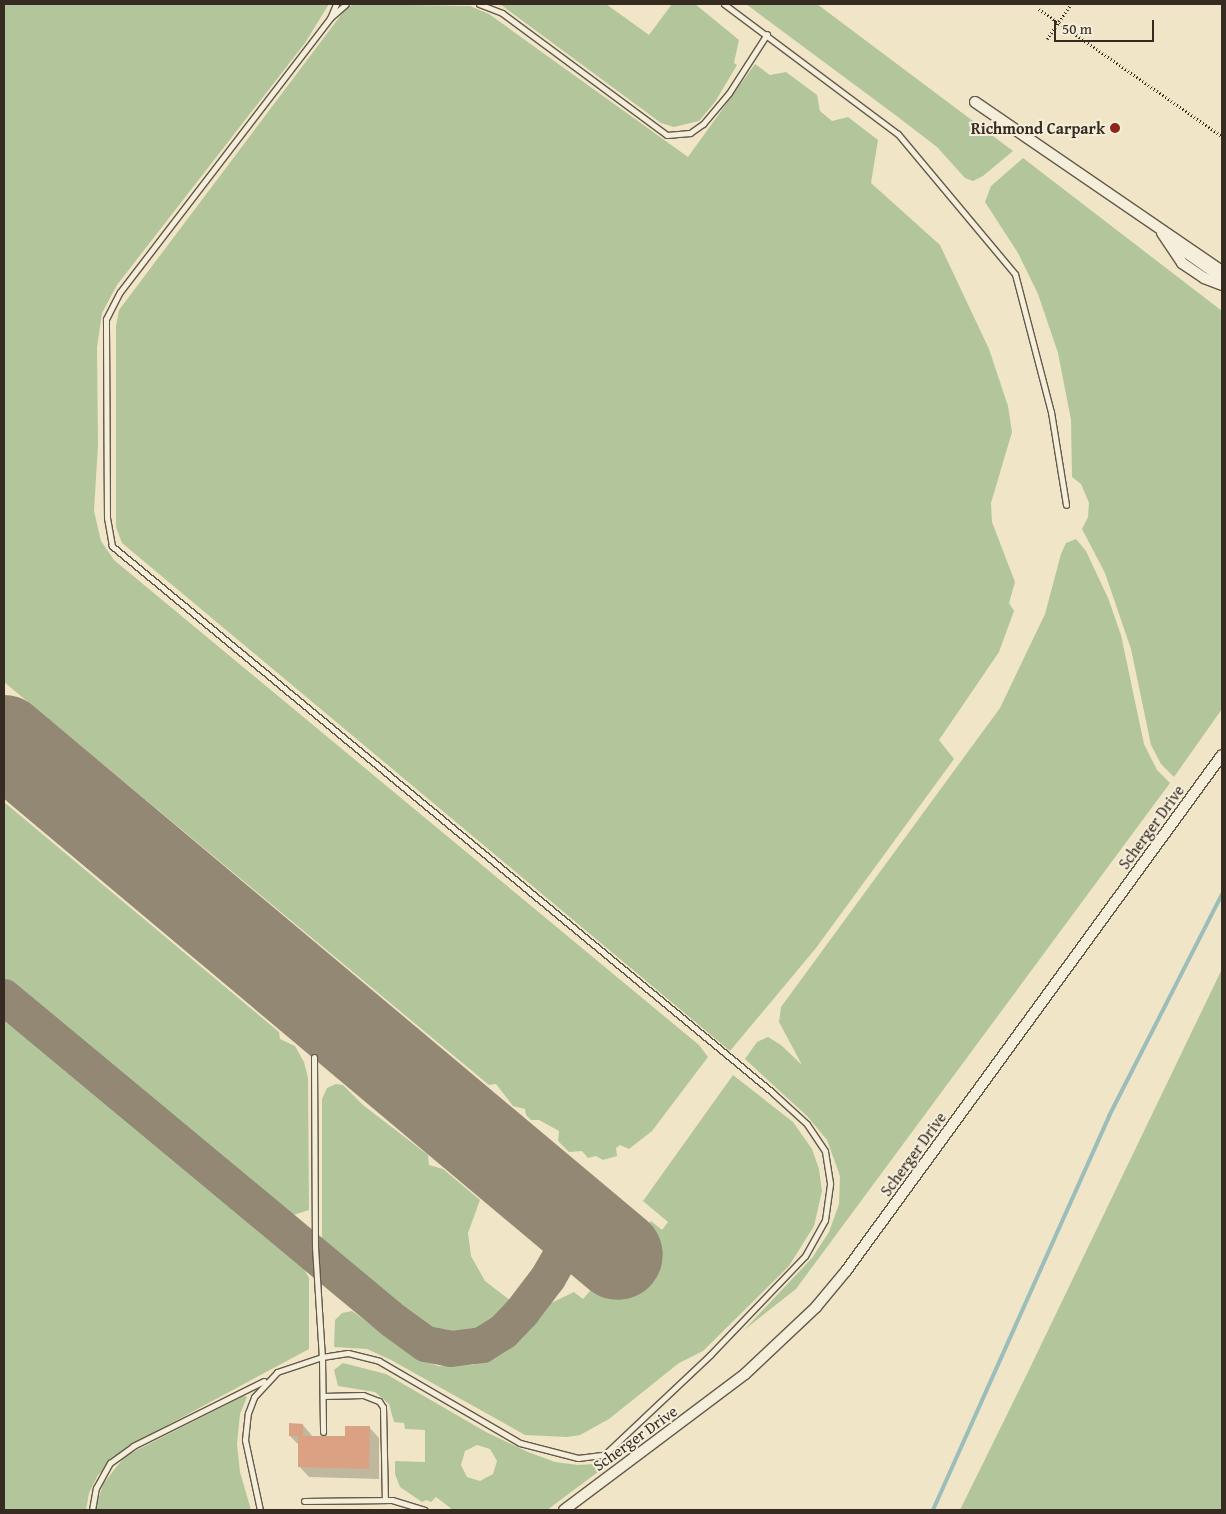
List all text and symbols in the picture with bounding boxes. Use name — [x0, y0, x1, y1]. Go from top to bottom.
scale bar — [1056, 10, 1156, 42]
text: 50 m — [1062, 18, 1092, 39]
place label: Richmond Carpark — [971, 118, 1105, 138]
marker: Richmond Carpark — [1109, 122, 1121, 134]
street label: Scherger Drive — [1114, 781, 1188, 873]
street label: Scherger Drive — [876, 1108, 950, 1200]
street label: Scherger Drive — [589, 1401, 681, 1475]

